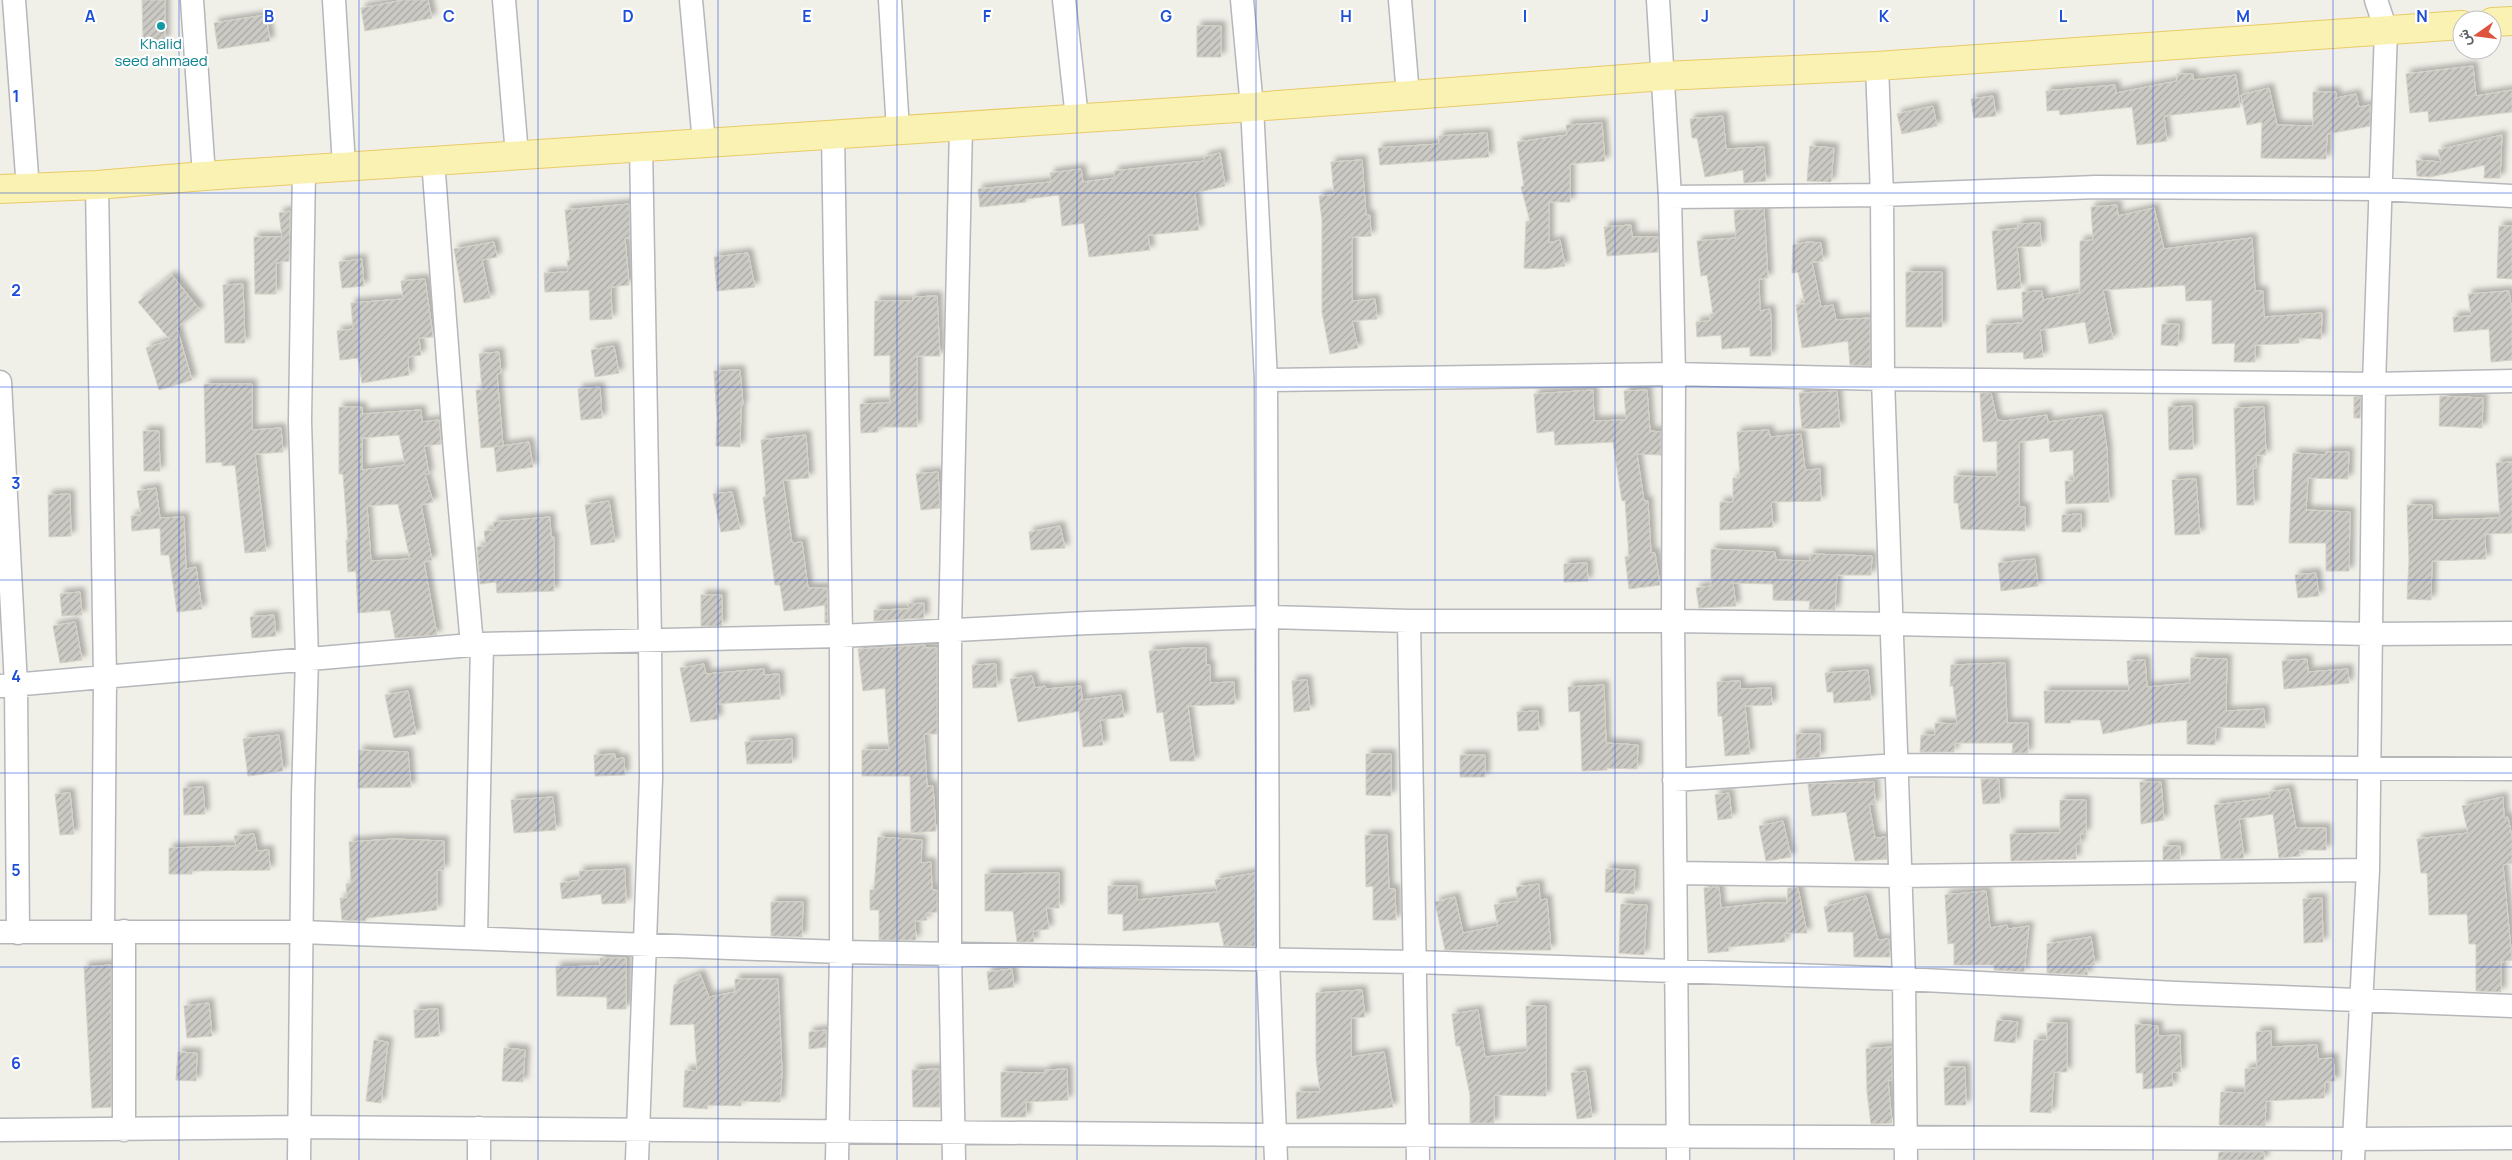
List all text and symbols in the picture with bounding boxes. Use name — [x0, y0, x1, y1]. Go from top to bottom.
text: A — [85, 5, 96, 27]
text: B — [264, 5, 274, 27]
text: C — [443, 5, 455, 27]
text: D — [622, 5, 634, 27]
text: E — [802, 5, 812, 27]
text: F — [983, 5, 992, 27]
text: G — [1160, 5, 1172, 27]
text: H — [1340, 5, 1352, 27]
text: I — [1523, 5, 1527, 27]
text: J — [1701, 5, 1709, 27]
text: K — [1879, 5, 1890, 27]
text: L — [2059, 5, 2068, 27]
text: M — [2236, 5, 2250, 27]
text: N — [2416, 5, 2428, 27]
north arrow — [2452, 10, 2502, 60]
marker: Khalid seed ahmaed — [155, 20, 167, 32]
text: ش — [2453, 28, 2475, 49]
place label: Khalid seed ahmaed — [114, 33, 208, 71]
text: 1 — [12, 85, 20, 107]
text: 2 — [11, 279, 21, 301]
text: 3 — [11, 472, 21, 494]
text: 4 — [11, 665, 21, 687]
text: 5 — [11, 859, 21, 881]
text: 6 — [11, 1052, 21, 1074]

